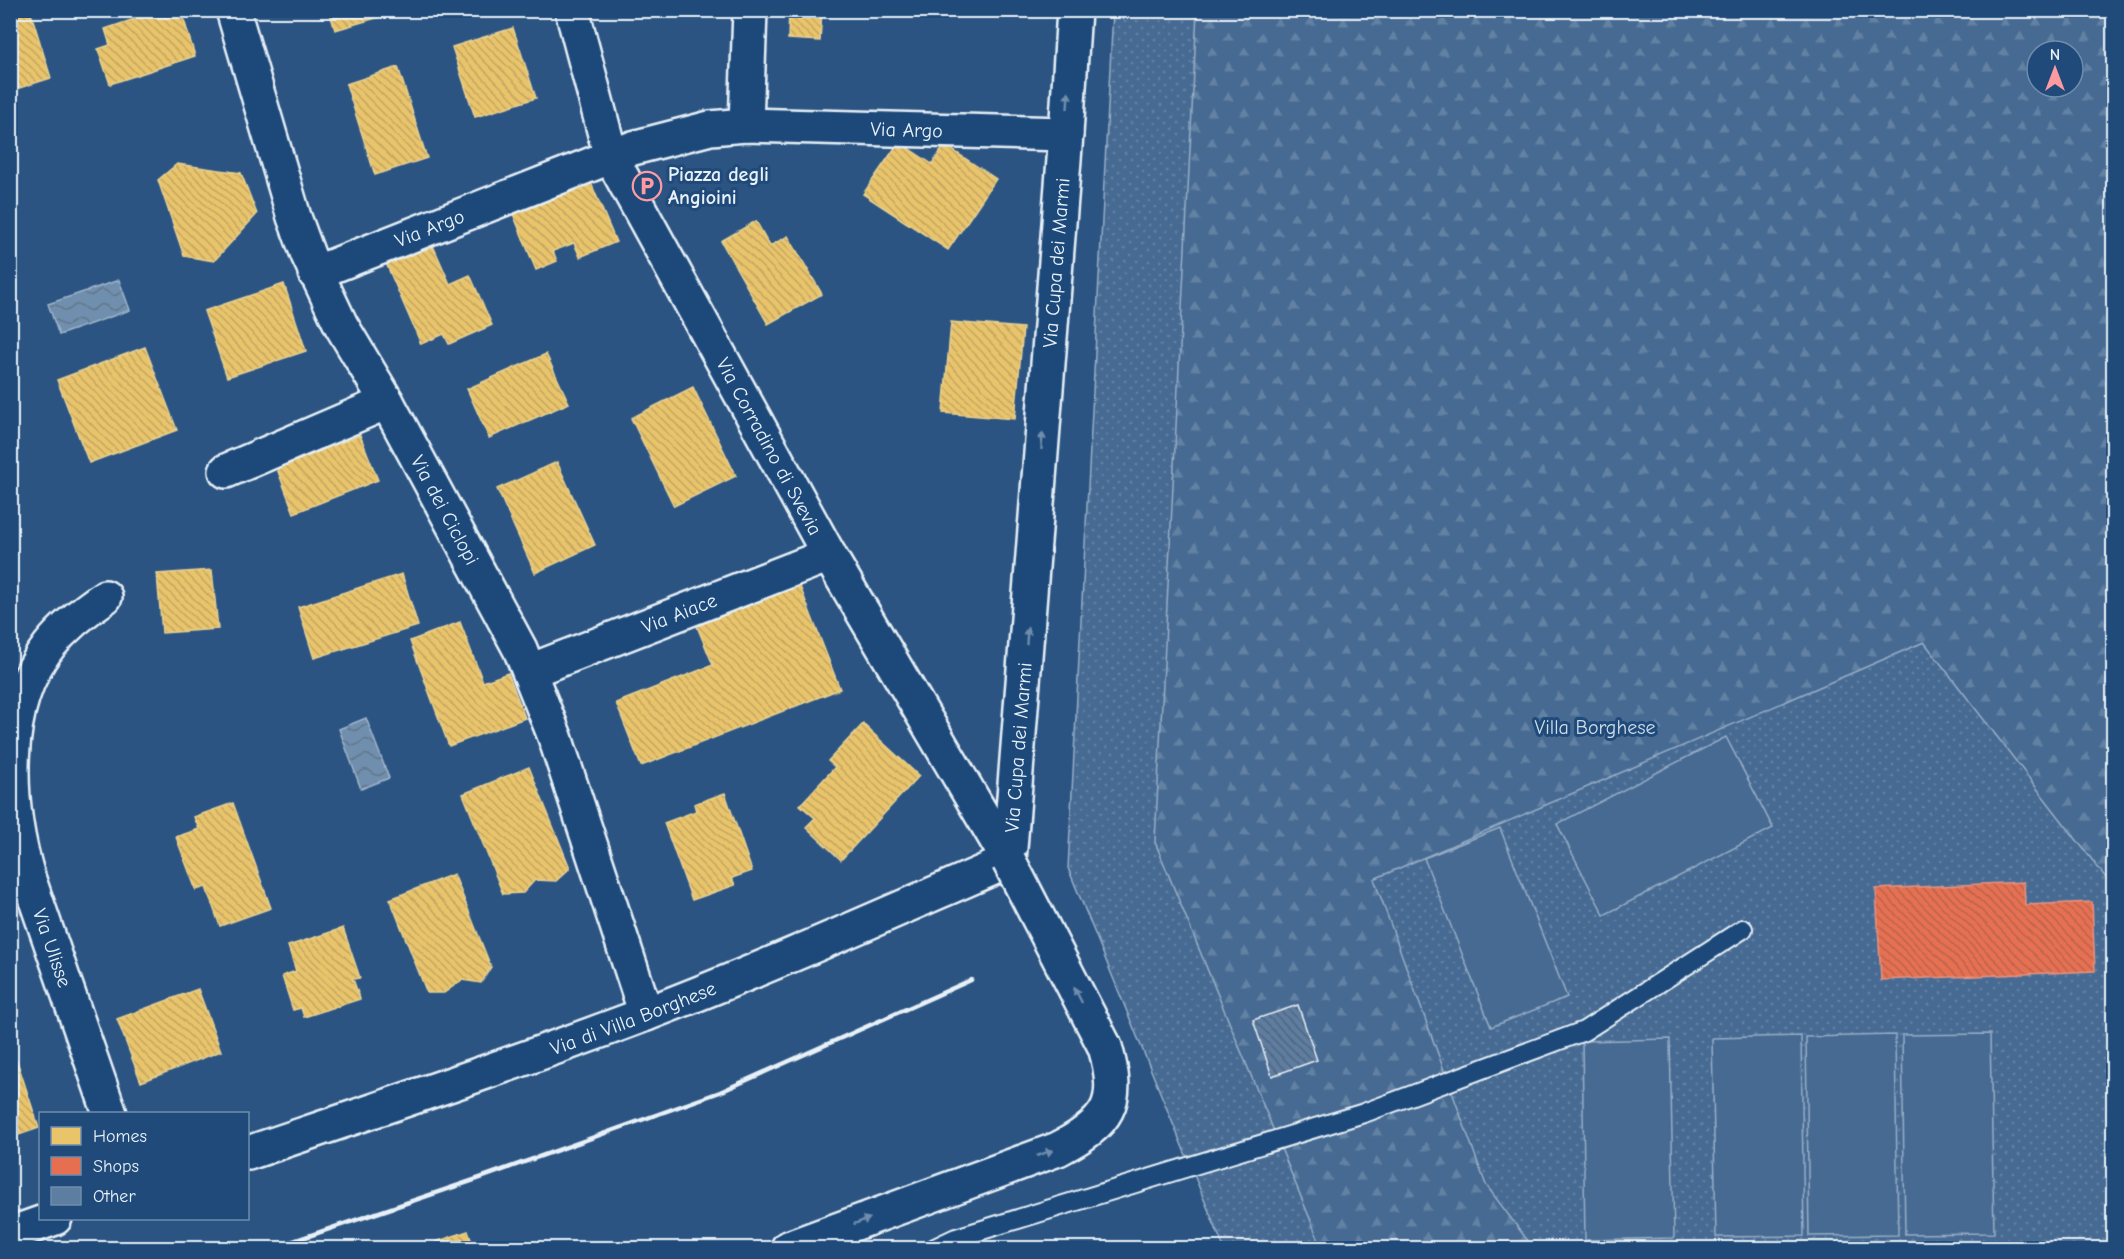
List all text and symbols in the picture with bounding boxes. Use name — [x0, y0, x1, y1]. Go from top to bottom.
north arrow — [2025, 39, 2085, 99]
text: N — [2050, 46, 2060, 64]
one-way arrow — [1064, 91, 1073, 110]
street label: Via Argo — [870, 118, 943, 143]
place label: Piazza degli Angioini — [668, 163, 769, 209]
parking icon: Piazza degli Angioini — [631, 170, 663, 202]
street label: Via Cupa dei Marmi — [1038, 177, 1075, 349]
street label: Via Argo — [392, 205, 468, 252]
street label: Via Corradino di Svevia — [711, 354, 827, 539]
one-way arrow — [1037, 432, 1047, 451]
street label: Via dei Ciclopi — [406, 452, 483, 569]
street label: Via Aiace — [639, 589, 720, 639]
one-way arrow — [1022, 626, 1032, 645]
street label: Via Cupa dei Marmi — [1000, 662, 1037, 833]
park label: Villa Borghese — [1535, 716, 1655, 739]
street label: Via Ulisse — [28, 906, 76, 990]
street label: Via di Villa Borghese — [547, 977, 719, 1060]
one-way arrow — [1073, 987, 1083, 1004]
legend — [39, 1112, 249, 1220]
text: Homes — [93, 1126, 147, 1147]
one-way arrow — [1036, 1148, 1054, 1158]
text: Shops — [93, 1156, 139, 1177]
text: Other — [93, 1186, 136, 1207]
one-way arrow — [853, 1216, 871, 1225]

